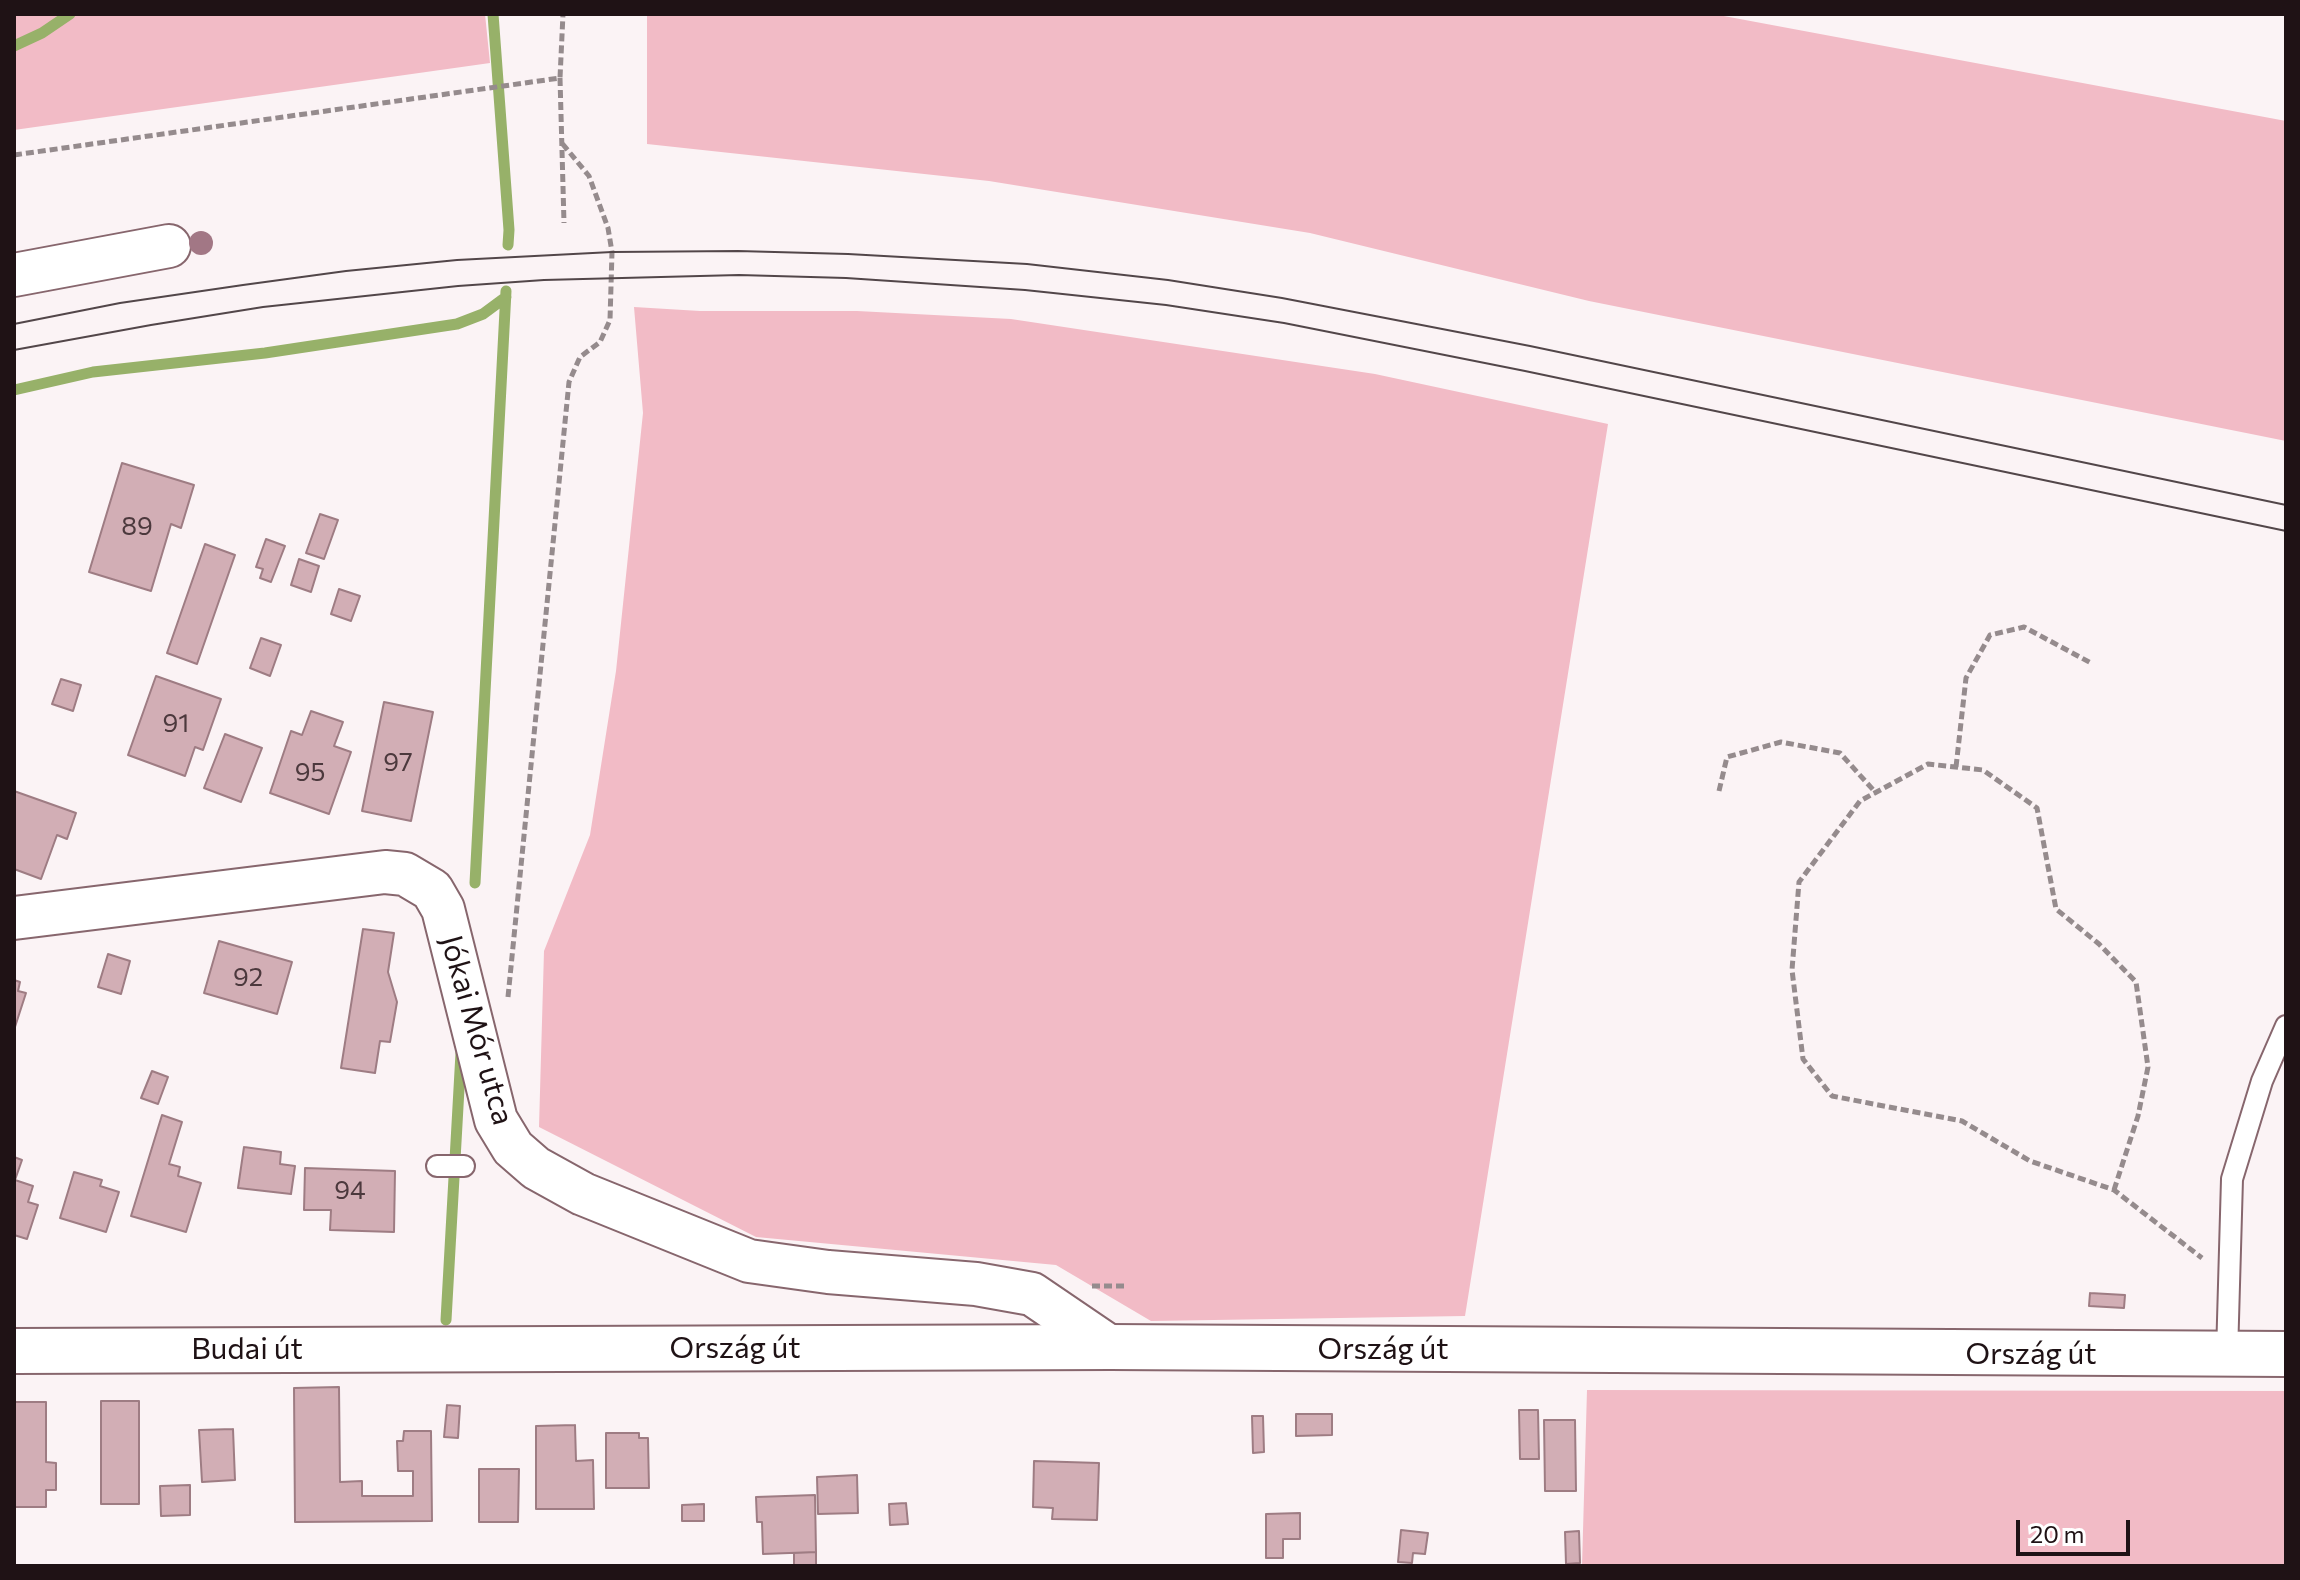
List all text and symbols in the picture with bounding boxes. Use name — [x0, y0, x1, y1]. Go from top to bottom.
house number: 89 — [121, 510, 153, 542]
house number: 91 — [163, 707, 189, 739]
house number: 97 — [383, 746, 413, 778]
house number: 95 — [295, 756, 325, 788]
street label: Jókai Mór utca — [433, 931, 521, 1129]
house number: 92 — [233, 961, 263, 993]
house number: 94 — [334, 1174, 366, 1206]
street label: Ország út — [669, 1330, 801, 1366]
street label: Budai út — [191, 1331, 303, 1367]
street label: Ország út — [1317, 1331, 1449, 1367]
street label: Ország út — [1965, 1336, 2097, 1372]
scale bar — [2020, 1504, 2134, 1554]
text: 20 m — [2030, 1519, 2084, 1548]

